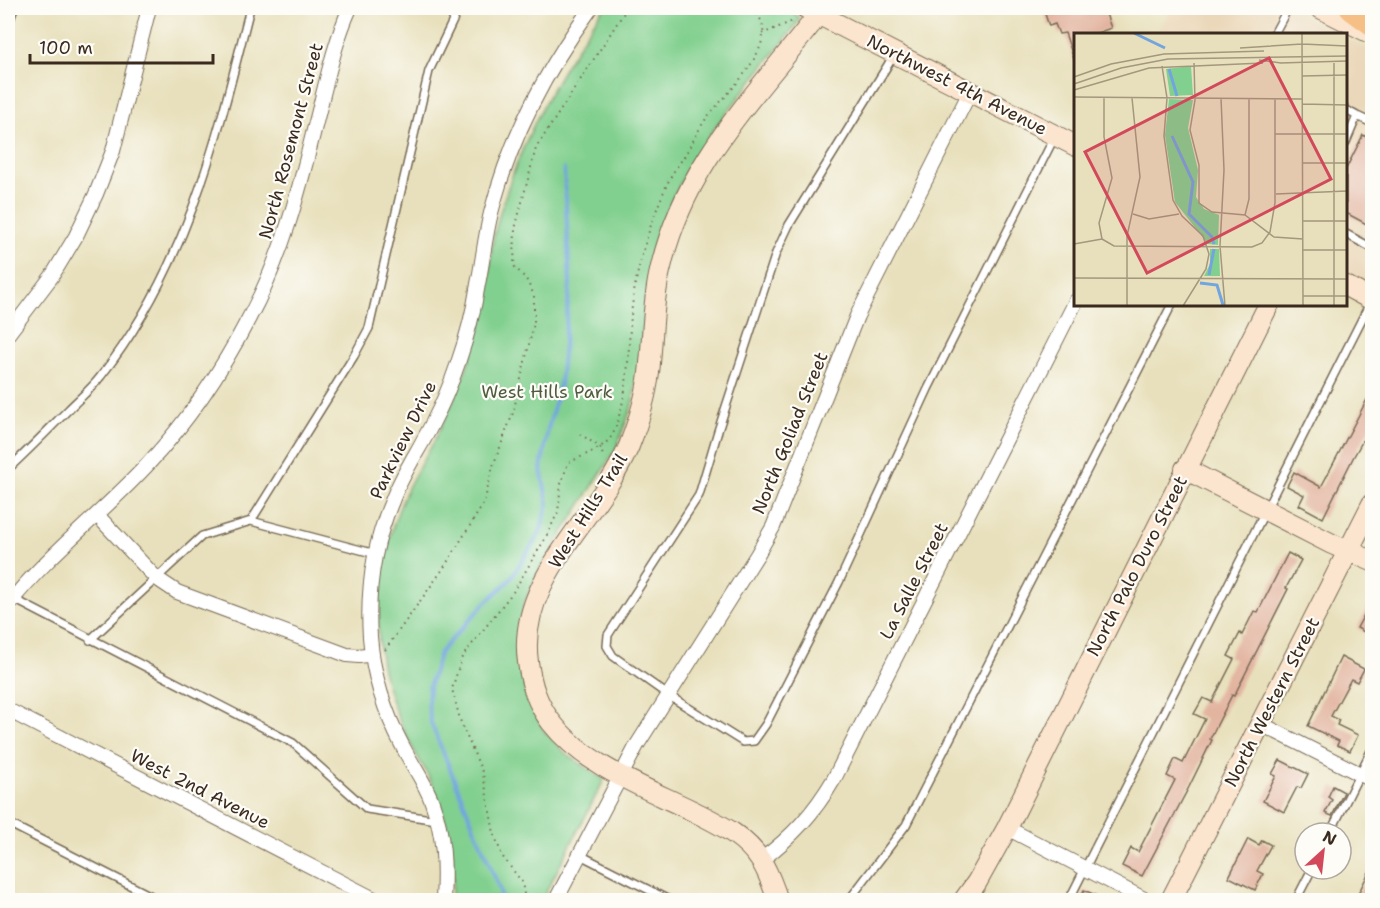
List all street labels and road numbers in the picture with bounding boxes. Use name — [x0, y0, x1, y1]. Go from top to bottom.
street label: Northwest 4th Avenue — [863, 29, 1051, 141]
street label: North Rosemont Street — [253, 40, 329, 242]
street label: North Goliad Street — [746, 348, 834, 518]
street label: Parkview Drive — [364, 377, 442, 503]
street label: West Hills Trail — [543, 448, 633, 573]
street label: North Palo Duro Street — [1081, 471, 1193, 660]
street label: La Salle Street — [874, 519, 954, 643]
street label: North Western Street — [1219, 613, 1325, 791]
street label: West 2nd Avenue — [126, 744, 274, 834]

